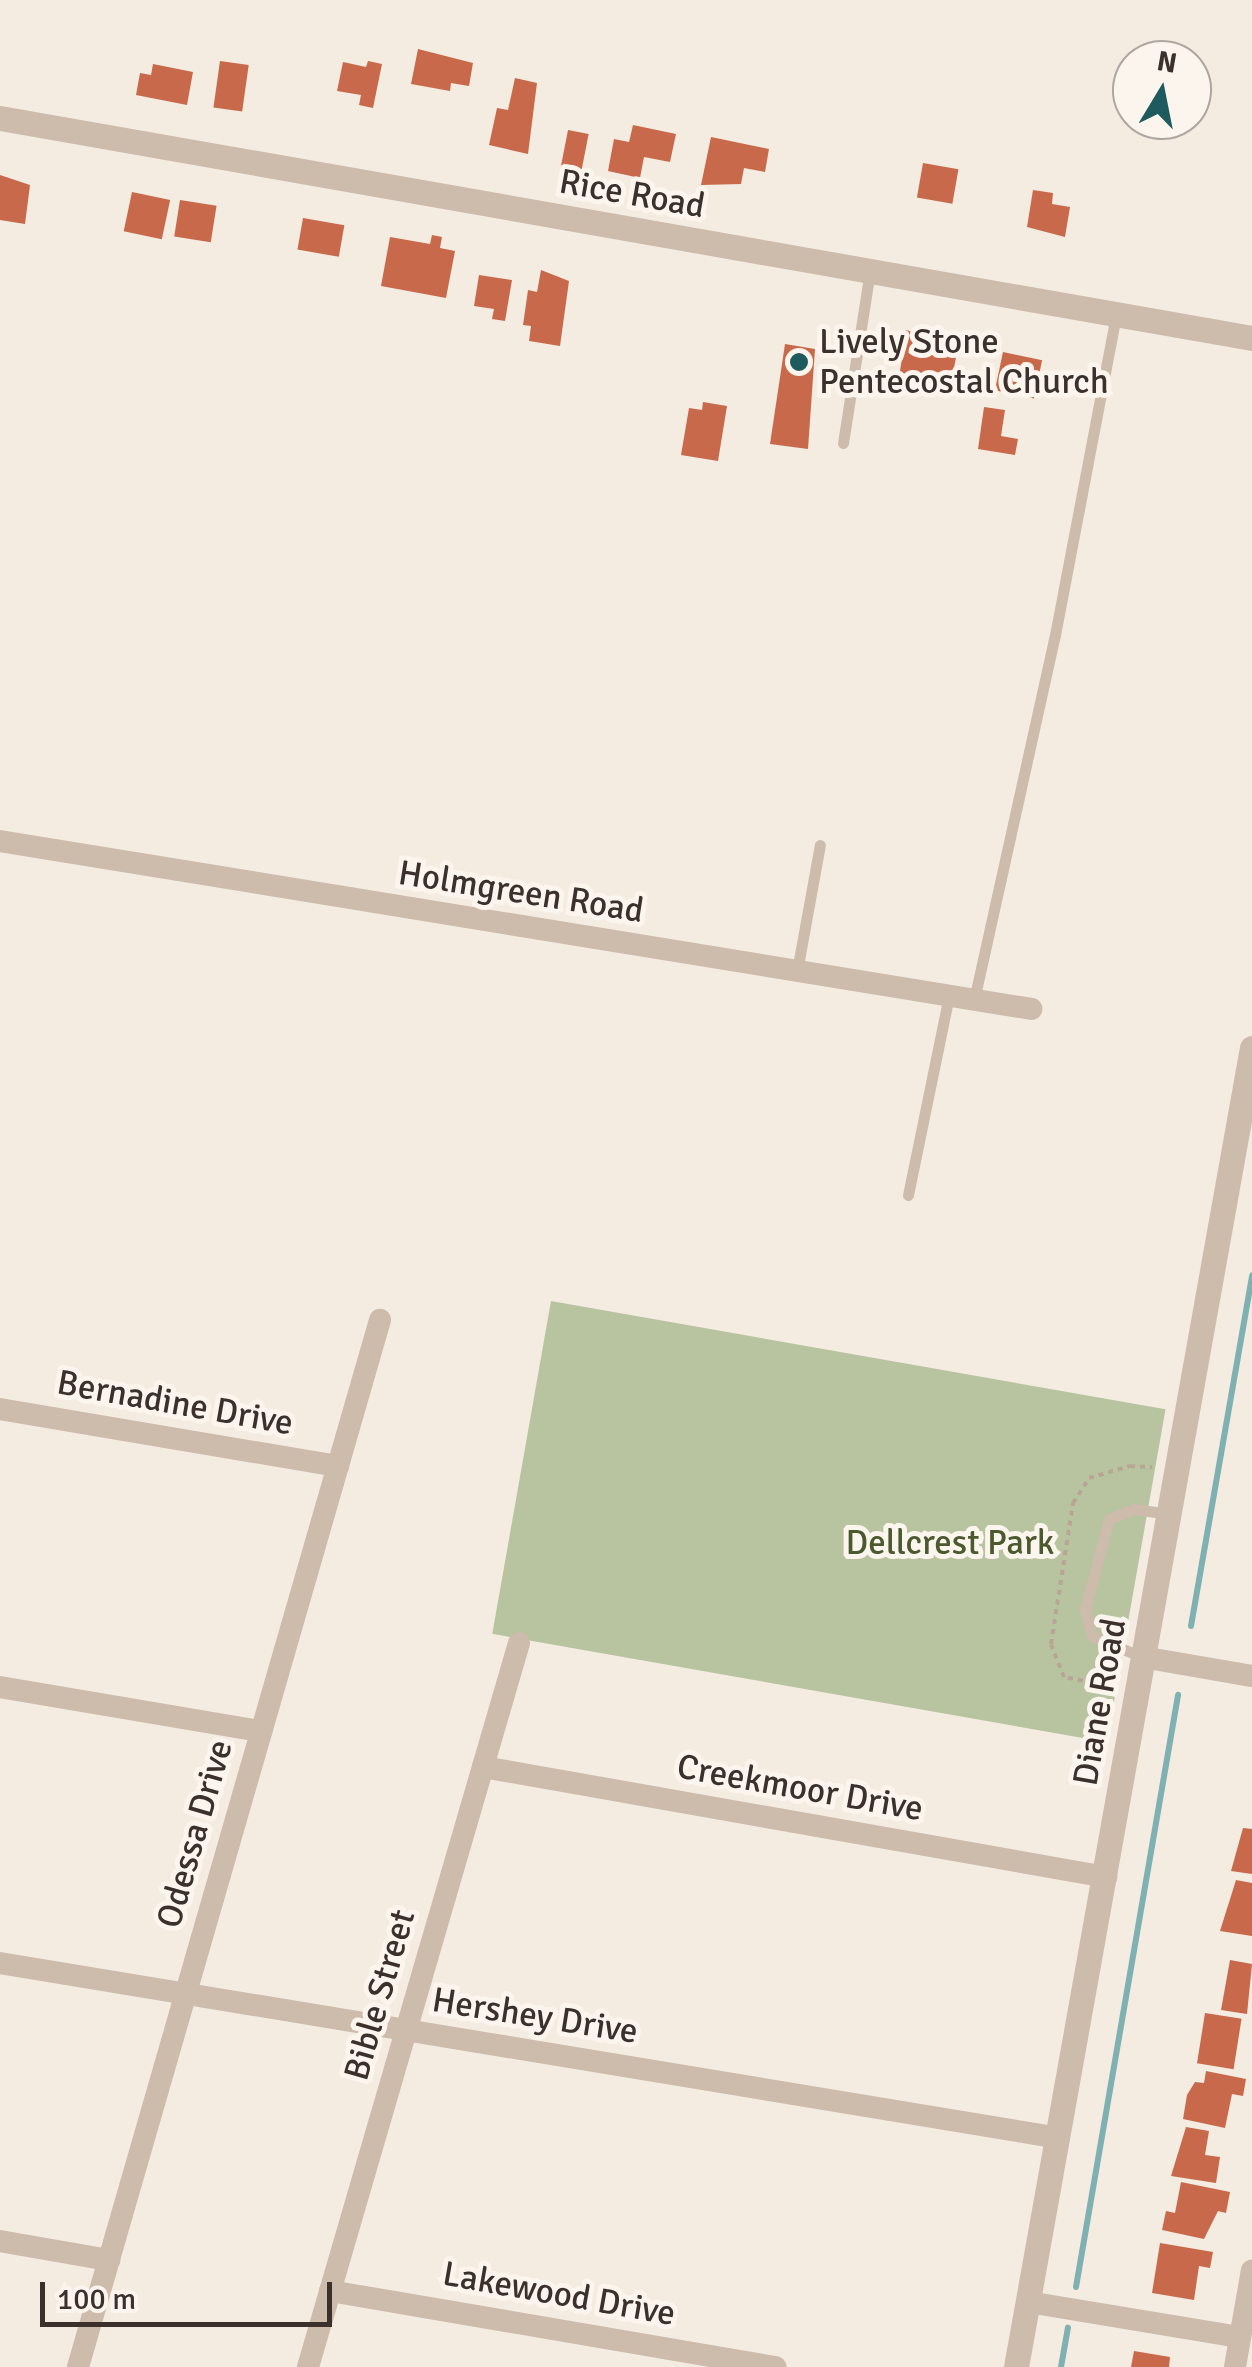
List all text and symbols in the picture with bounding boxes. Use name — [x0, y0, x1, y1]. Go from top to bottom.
north arrow — [1112, 40, 1212, 140]
text: N — [1154, 44, 1179, 81]
street label: Rice Road — [556, 161, 708, 227]
place label: Lively Stone Pentecostal Church — [819, 321, 1109, 403]
marker: Lively Stone Pentecostal Church — [788, 351, 810, 373]
street label: Holmgreen Road — [396, 852, 646, 932]
street label: Bernadine Drive — [54, 1362, 296, 1444]
park label: Dellcrest Park — [846, 1522, 1054, 1564]
street label: Diane Road — [1065, 1615, 1135, 1789]
street label: Odessa Drive — [148, 1735, 242, 1933]
street label: Creekmoor Drive — [674, 1746, 926, 1830]
street label: Bible Street — [336, 1905, 424, 2085]
street label: Hershey Drive — [429, 1979, 641, 2053]
street label: Lakewood Drive — [439, 2253, 679, 2335]
scale bar — [45, 2262, 338, 2324]
text: 100 m — [57, 2281, 136, 2318]

